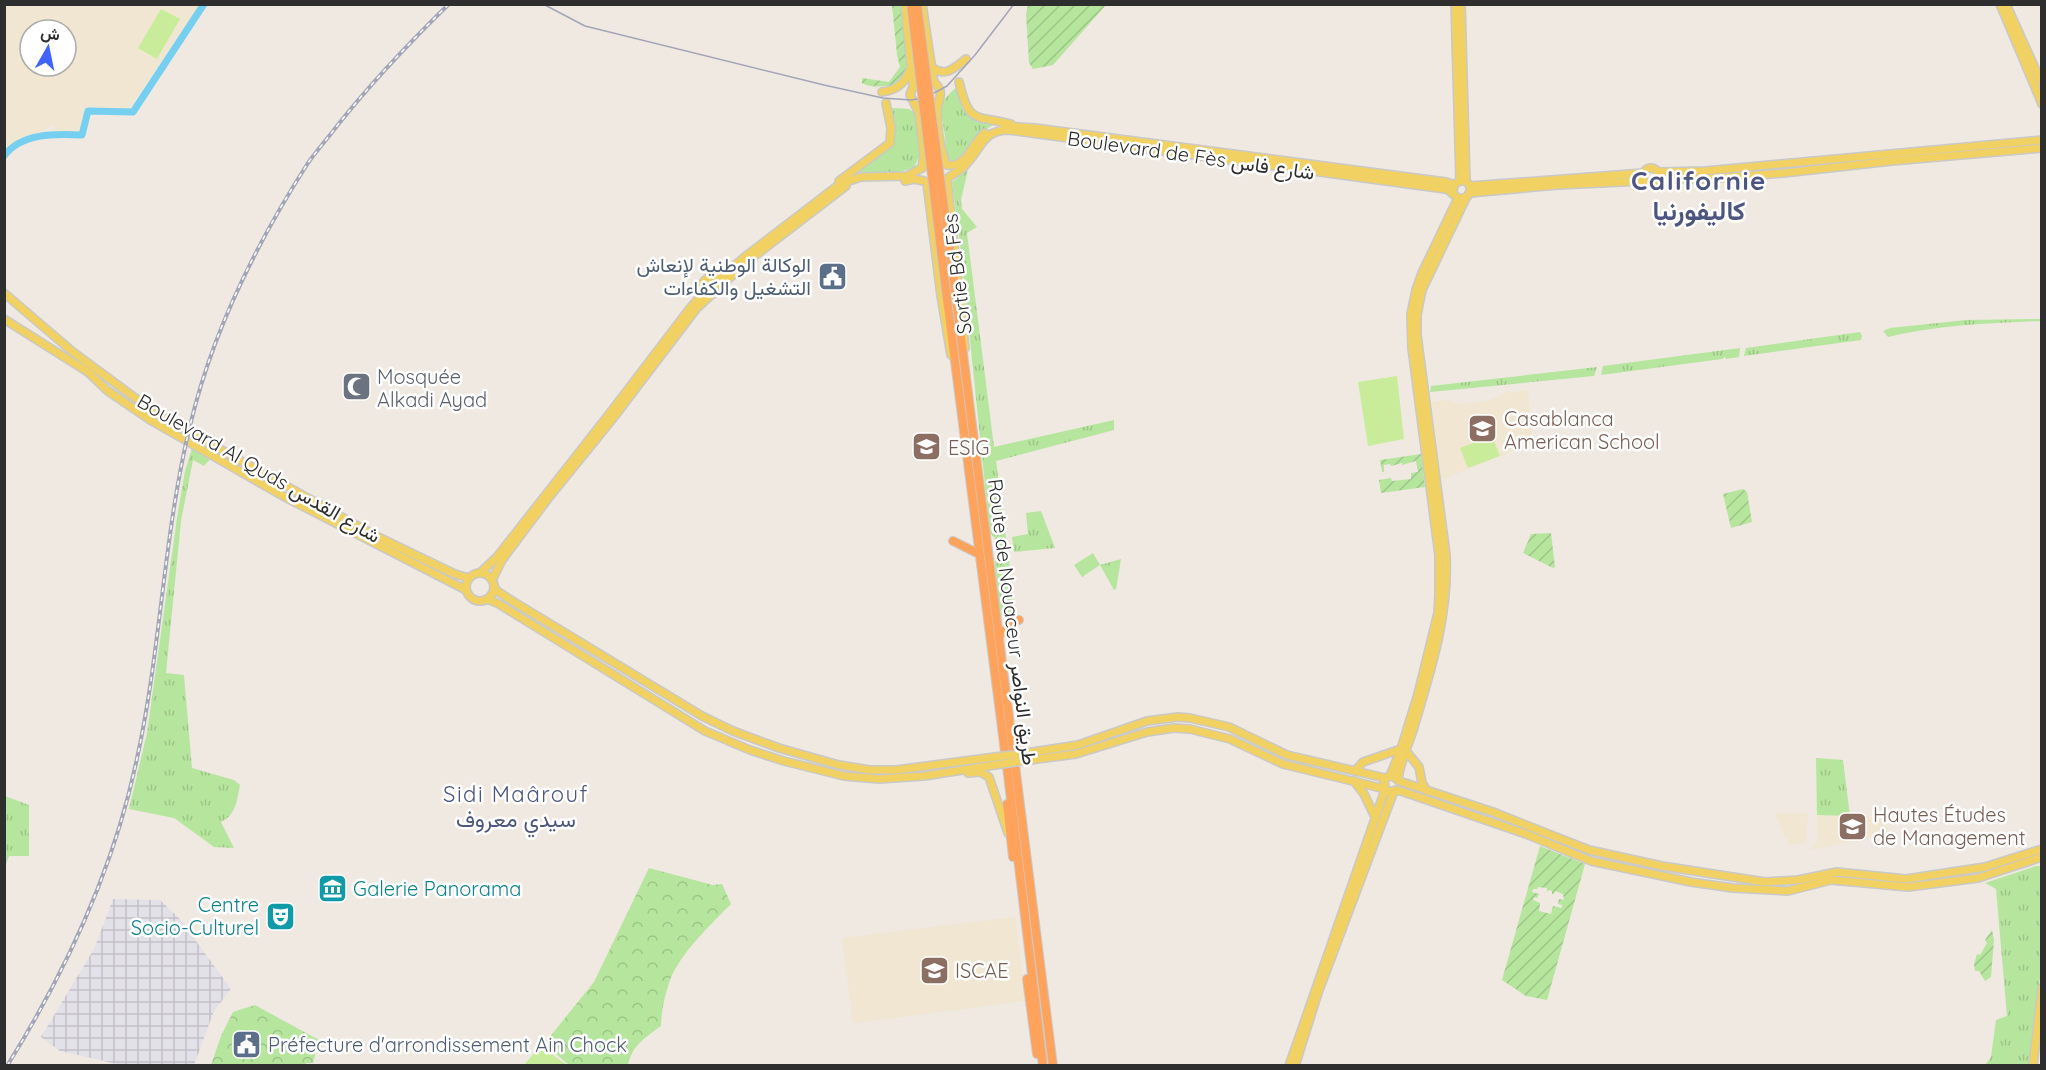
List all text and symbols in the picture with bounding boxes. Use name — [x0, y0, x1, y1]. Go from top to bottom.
north arrow — [18, 18, 78, 78]
text: ش — [39, 22, 61, 45]
street label: Boulevard de Fès شارع فاس — [1066, 125, 1316, 187]
district label: Californie كاليفورنيا — [1631, 164, 1767, 227]
street label: Sortie Bd Fès — [937, 212, 977, 336]
place label: الوكالة الوطنية لإنعاش التشغيل والكفاءات — [636, 252, 811, 301]
public building icon: الوكالة الوطنية لإنعاش التشغيل والكفاءات — [816, 260, 848, 292]
place label: Mosquée Alkadi Ayad — [377, 364, 487, 412]
mosque icon: Mosquée Alkadi Ayad — [340, 371, 372, 403]
street label: Boulevard Al Quds شارع القدس — [132, 388, 385, 550]
place label: Casablanca American School — [1504, 406, 1660, 454]
school or university icon: Casablanca American School — [1467, 413, 1499, 445]
school or university icon: ESIG — [911, 431, 943, 463]
place label: ESIG — [948, 435, 990, 460]
street label: Route de Nouaceur طريق النواصر — [982, 477, 1043, 767]
district label: Sidi Maârouf سيدي معروف — [443, 780, 589, 838]
place label: Hautes Études de Management — [1873, 802, 2026, 850]
school or university icon: Hautes Études de Management — [1836, 810, 1868, 842]
museum icon: Galerie Panorama — [316, 872, 348, 904]
place label: Galerie Panorama — [353, 876, 521, 901]
place label: Centre Socio-Culturel — [131, 892, 259, 940]
theatre icon: Centre Socio-Culturel — [264, 900, 296, 932]
school or university icon: ISCAE — [918, 954, 950, 986]
place label: ISCAE — [955, 958, 1009, 983]
public building icon: Préfecture d'arrondissement Ain Chock — [231, 1028, 263, 1060]
place label: Préfecture d'arrondissement Ain Chock — [268, 1032, 627, 1057]

